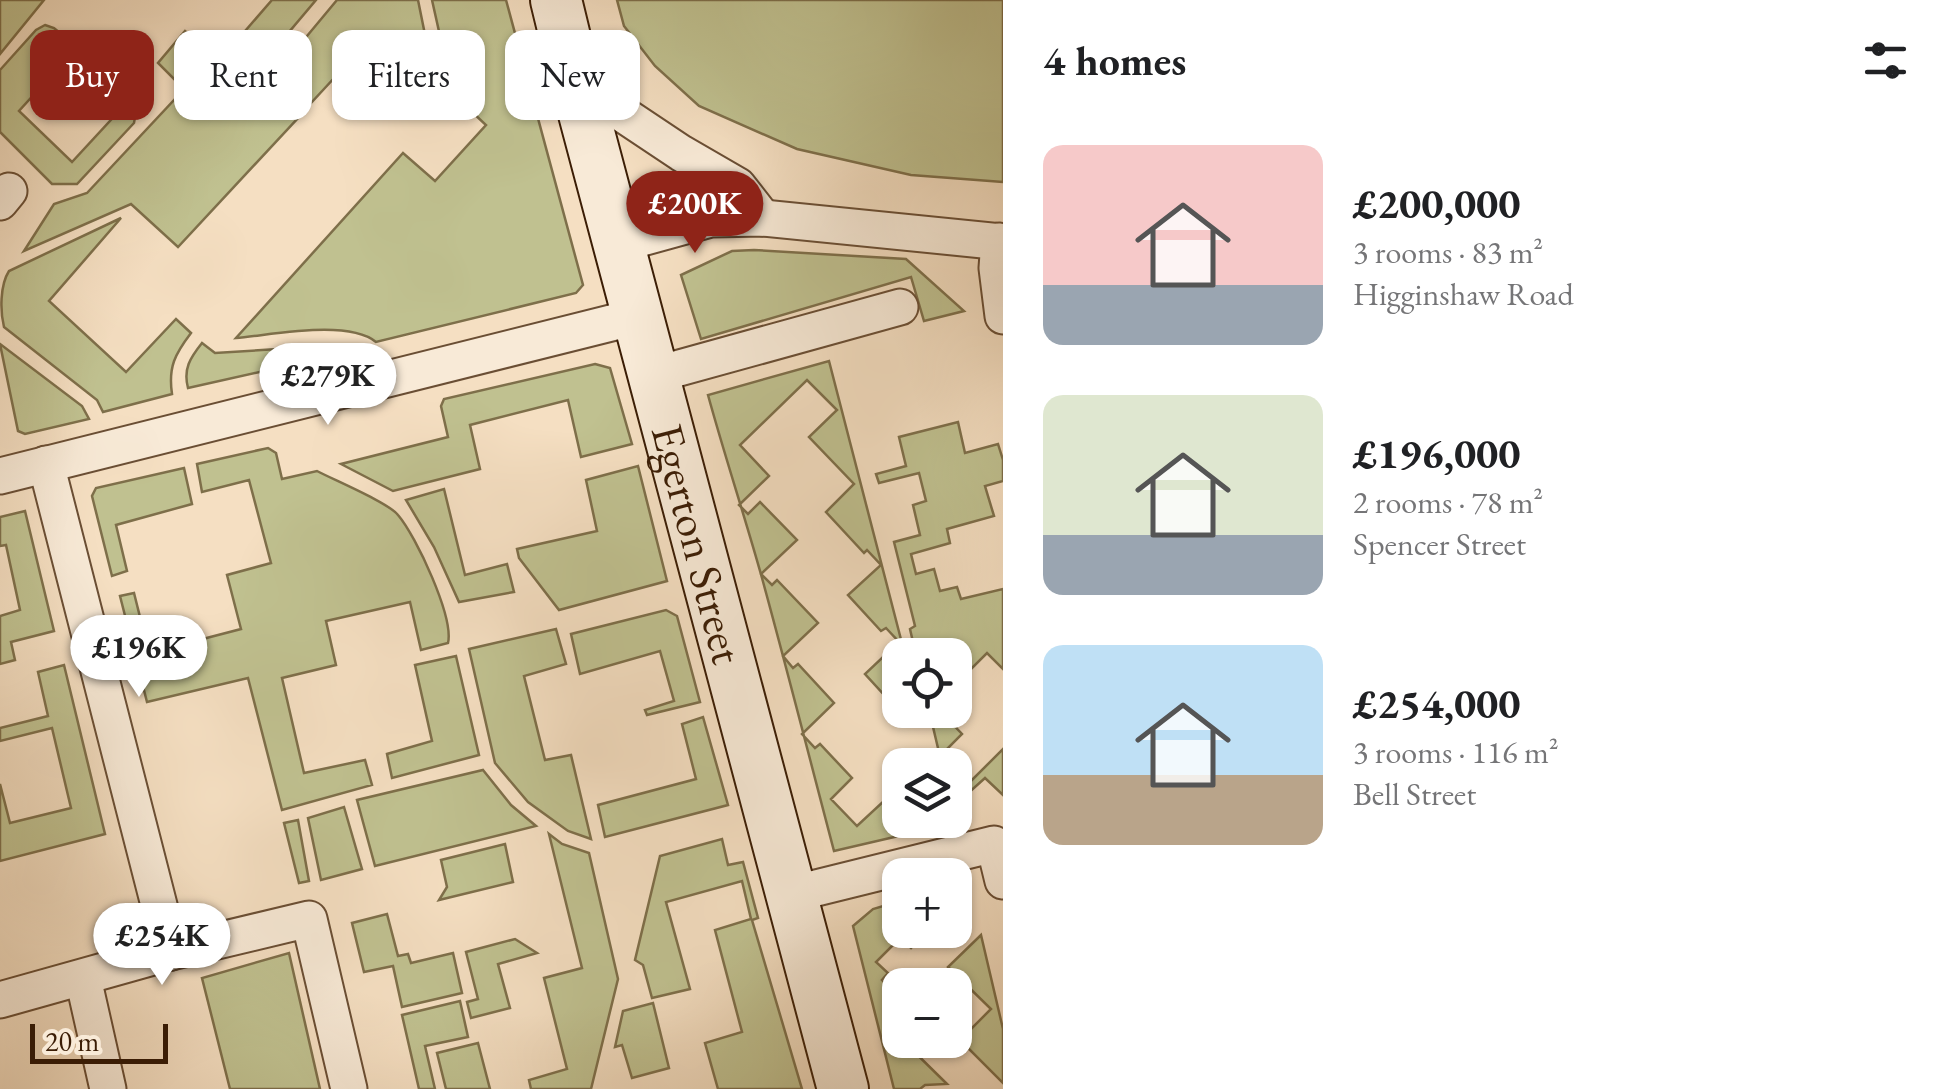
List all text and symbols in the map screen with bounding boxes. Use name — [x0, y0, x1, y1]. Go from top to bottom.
chip: Buy — [30, 30, 154, 120]
chip: Rent — [174, 30, 312, 120]
chip: Filters — [332, 30, 485, 120]
chip: New — [505, 30, 640, 120]
text: 4 homes — [1043, 33, 1186, 88]
icon: filters — [1858, 33, 1913, 88]
pin: £200K — [625, 171, 765, 256]
text: £200,000 — [1353, 176, 1521, 231]
text: £200K — [648, 182, 742, 224]
icon: home — [1123, 185, 1243, 305]
text: 3 rooms · 83 m² — [1353, 231, 1543, 273]
text: Higginshaw Road — [1353, 273, 1574, 315]
pin: £279K — [258, 343, 398, 428]
text: £279K — [281, 354, 375, 396]
street label: Egerton Street — [639, 418, 758, 670]
text: £196,000 — [1353, 426, 1521, 481]
icon: home — [1123, 435, 1243, 555]
text: 2 rooms · 78 m² — [1353, 481, 1543, 523]
text: Spencer Street — [1353, 523, 1526, 565]
pin: £196K — [69, 615, 209, 700]
text: £196K — [92, 626, 186, 668]
map controls — [882, 638, 972, 1058]
button: locate — [882, 638, 972, 728]
text: £254,000 — [1353, 676, 1521, 731]
icon: home — [1123, 685, 1243, 805]
text: 3 rooms · 116 m² — [1353, 731, 1559, 773]
button: layers — [882, 748, 972, 838]
text: Bell Street — [1353, 773, 1476, 815]
button: + — [882, 858, 972, 948]
pin: £254K — [92, 903, 232, 988]
text: £254K — [115, 914, 209, 956]
button: − — [882, 968, 972, 1058]
scale bar — [30, 1019, 168, 1064]
text: 20 m — [45, 1023, 99, 1059]

